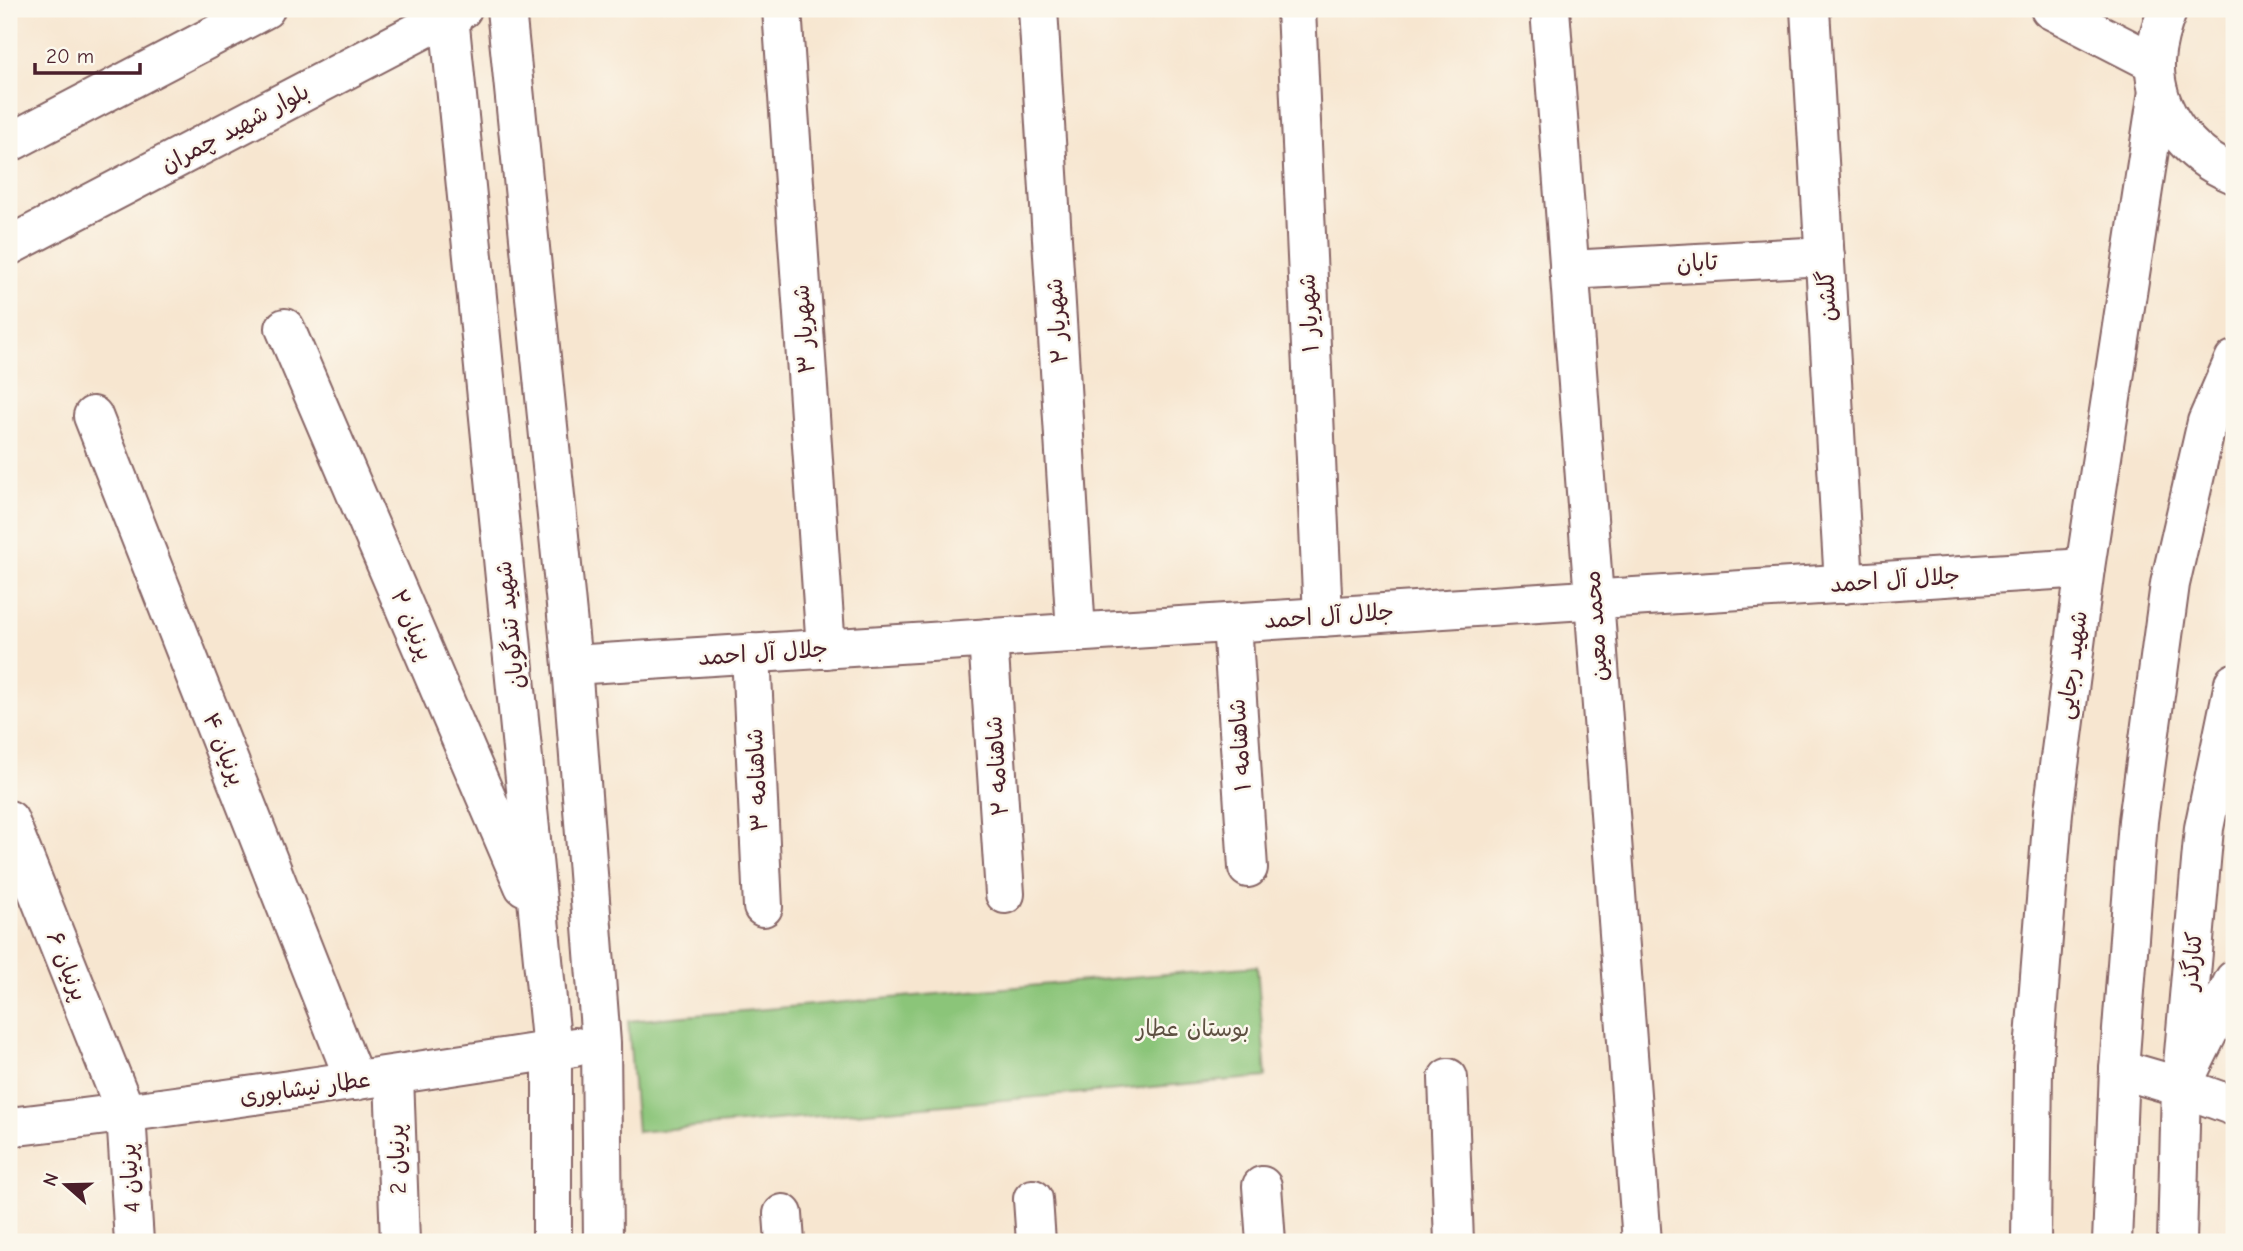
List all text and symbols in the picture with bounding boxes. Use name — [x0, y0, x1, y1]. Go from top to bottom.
scale bar — [35, 32, 140, 76]
text: 20 m — [46, 44, 94, 68]
street label: بلوار شهید چمران — [156, 78, 314, 178]
street label: تابان — [1676, 248, 1718, 278]
street label: گلشن — [1812, 269, 1842, 322]
street label: شهریار ۱ — [1293, 273, 1325, 353]
street label: شهریار ۲ — [1041, 277, 1073, 365]
street label: شهریار ۳ — [787, 284, 821, 374]
street label: شهید تندگویان — [490, 559, 530, 691]
street label: جلال آل احمد — [1829, 562, 1961, 598]
street label: محمد معین — [1579, 570, 1613, 682]
street label: پرنیان ۲ — [384, 586, 439, 665]
street label: جلال آل احمد — [1263, 598, 1395, 634]
street label: شهید رجایی — [2051, 609, 2094, 721]
street label: جلال آل احمد — [697, 635, 829, 671]
street label: شاهنامه ۱ — [1223, 698, 1257, 792]
street label: پرنیان ۴ — [196, 709, 251, 790]
street label: شاهنامه ۲ — [980, 715, 1014, 817]
street label: شاهنامه ۳ — [741, 728, 773, 832]
street label: پرنیان ۶ — [40, 927, 93, 1005]
street label: کنارگذر — [2176, 930, 2208, 993]
park label: بوستان عطار — [1135, 1015, 1249, 1042]
street label: عطار نیشابوری — [238, 1065, 372, 1111]
street label: پرنیان 2 — [382, 1123, 413, 1195]
street label: پرنیان 4 — [114, 1142, 147, 1214]
north arrow — [32, 1150, 102, 1220]
text: N — [39, 1170, 63, 1189]

